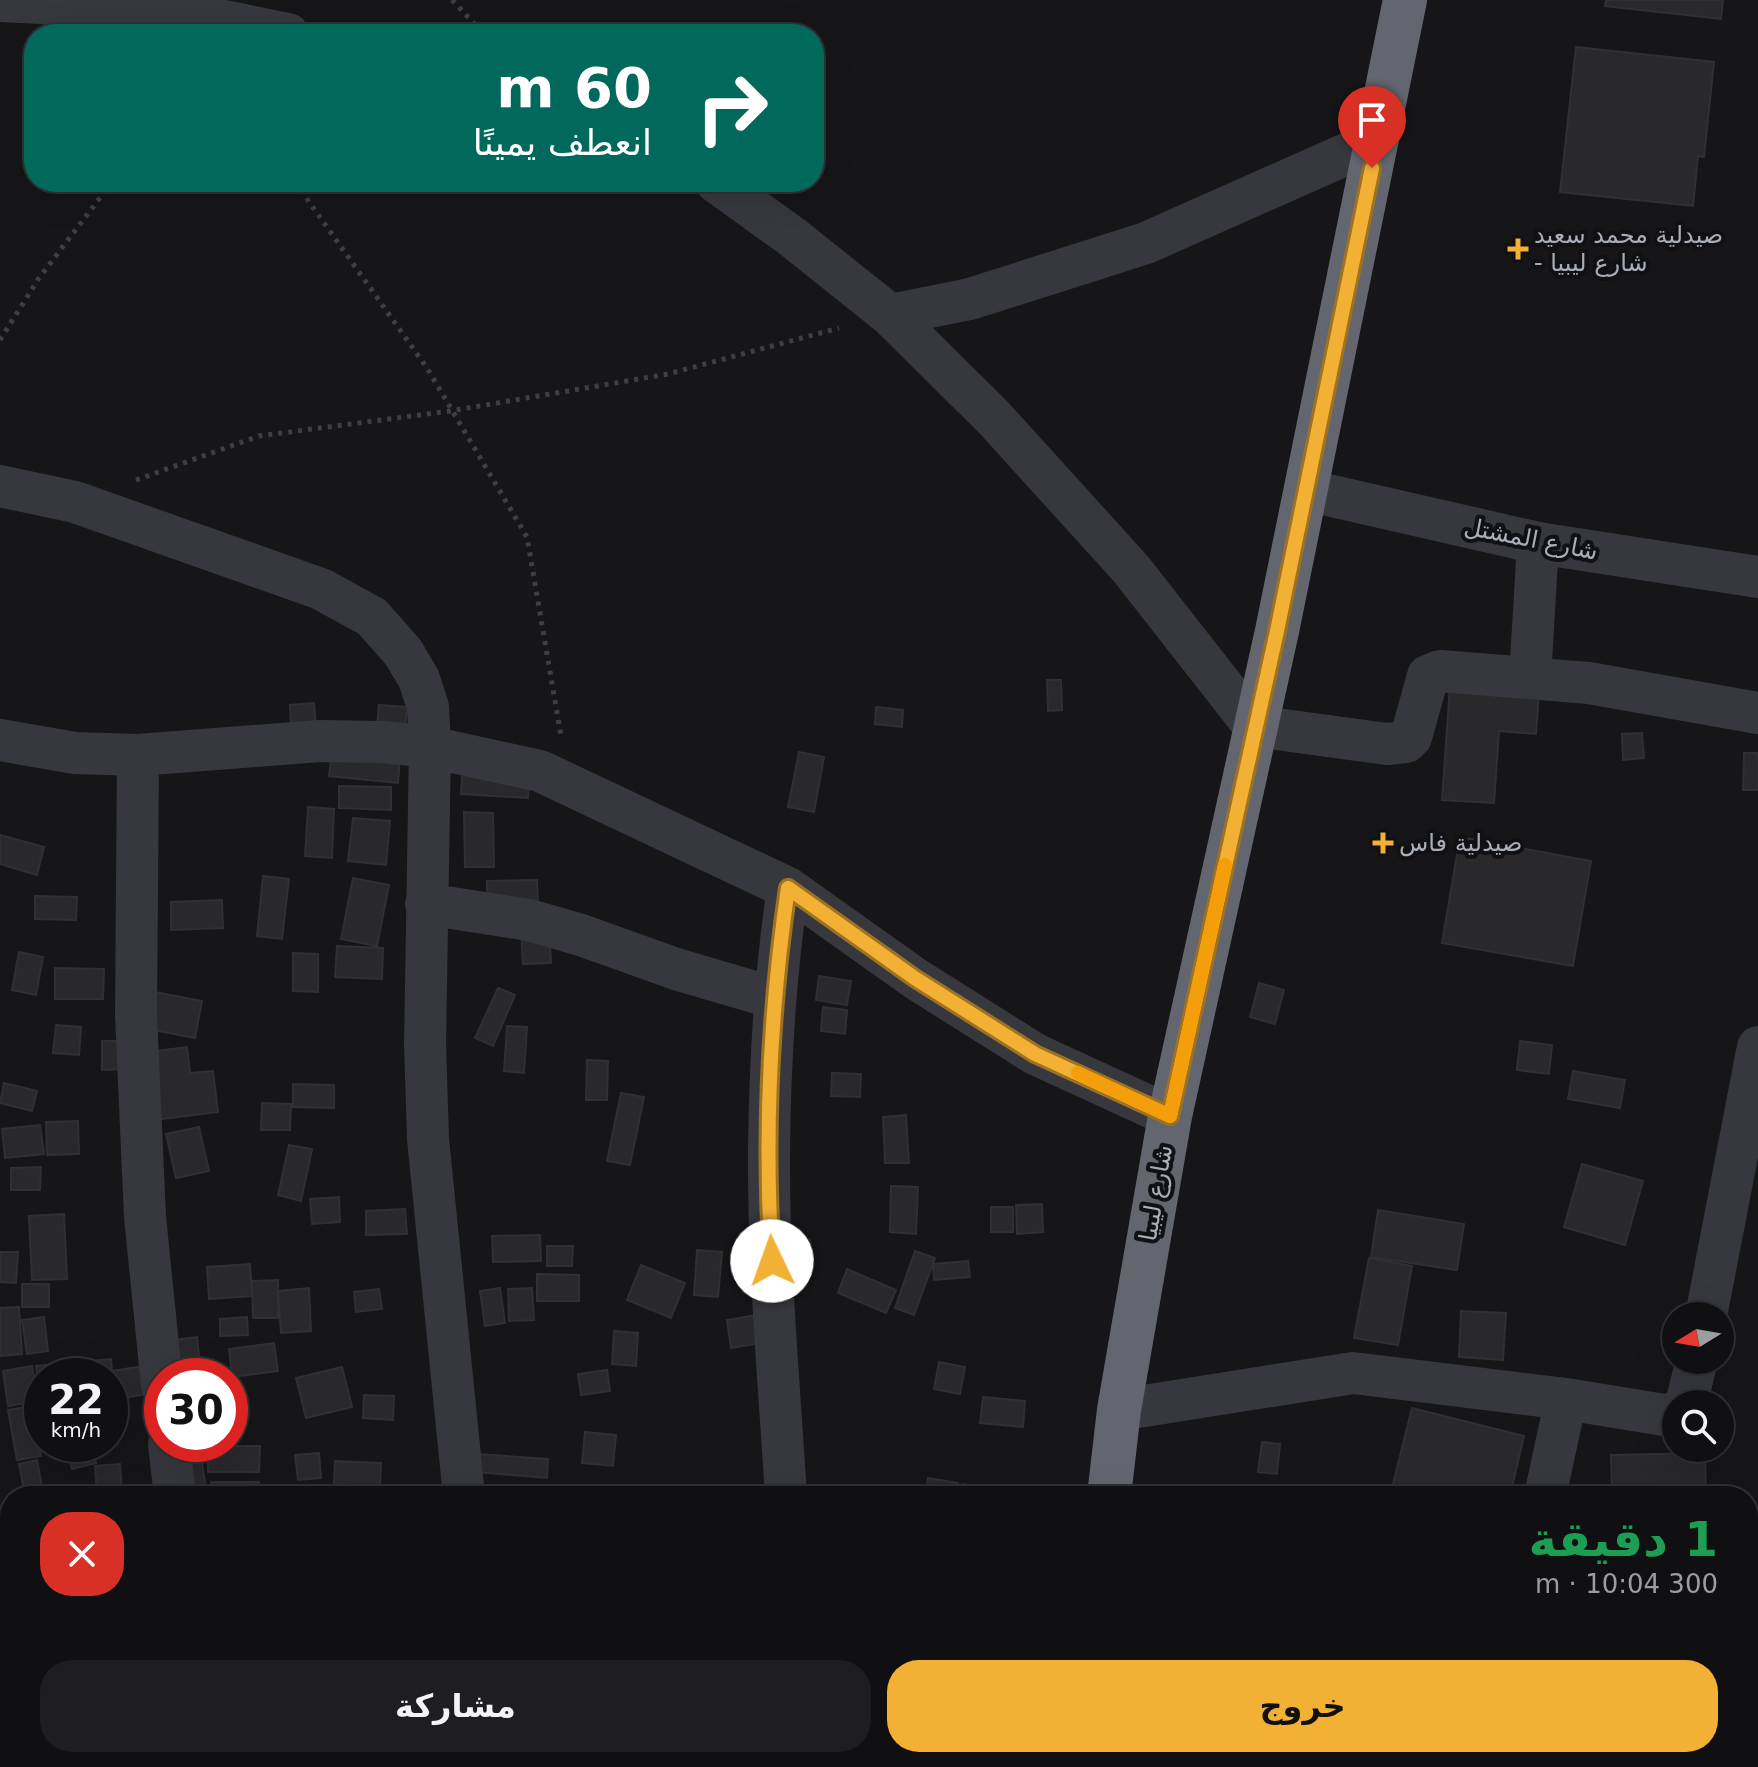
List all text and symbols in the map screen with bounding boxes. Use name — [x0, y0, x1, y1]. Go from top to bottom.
text: 60 m — [496, 55, 652, 120]
icon: right — [680, 56, 784, 160]
pin — [1338, 86, 1406, 168]
icon: arrive — [1350, 98, 1394, 142]
text: انعطف يمينًا — [473, 122, 652, 163]
place label: صيدلية محمد سعيد - شارع ليبيا — [1534, 221, 1723, 277]
marker: صيدلية محمد سعيد - شارع ليبيا — [1509, 240, 1527, 258]
street label: شارع المشتل — [1462, 512, 1600, 566]
place label: صيدلية فاس — [1399, 829, 1522, 857]
marker: صيدلية فاس — [1374, 834, 1392, 852]
street label: شارع ليبيا — [1134, 1143, 1178, 1243]
position arrow — [730, 1219, 814, 1303]
north arrow — [1662, 1302, 1734, 1374]
map controls — [1662, 1302, 1734, 1462]
speed limit sign: 30 — [144, 1358, 248, 1462]
text: 22 — [48, 1377, 104, 1423]
button: search — [1662, 1390, 1734, 1462]
text: km/h — [51, 1418, 101, 1442]
text: 1 دقيقة — [1529, 1511, 1718, 1567]
button: close — [40, 1512, 124, 1596]
text: 300 m · 10:04 — [1535, 1569, 1718, 1599]
button: مشاركة — [40, 1660, 871, 1752]
button: خروج — [887, 1660, 1718, 1752]

